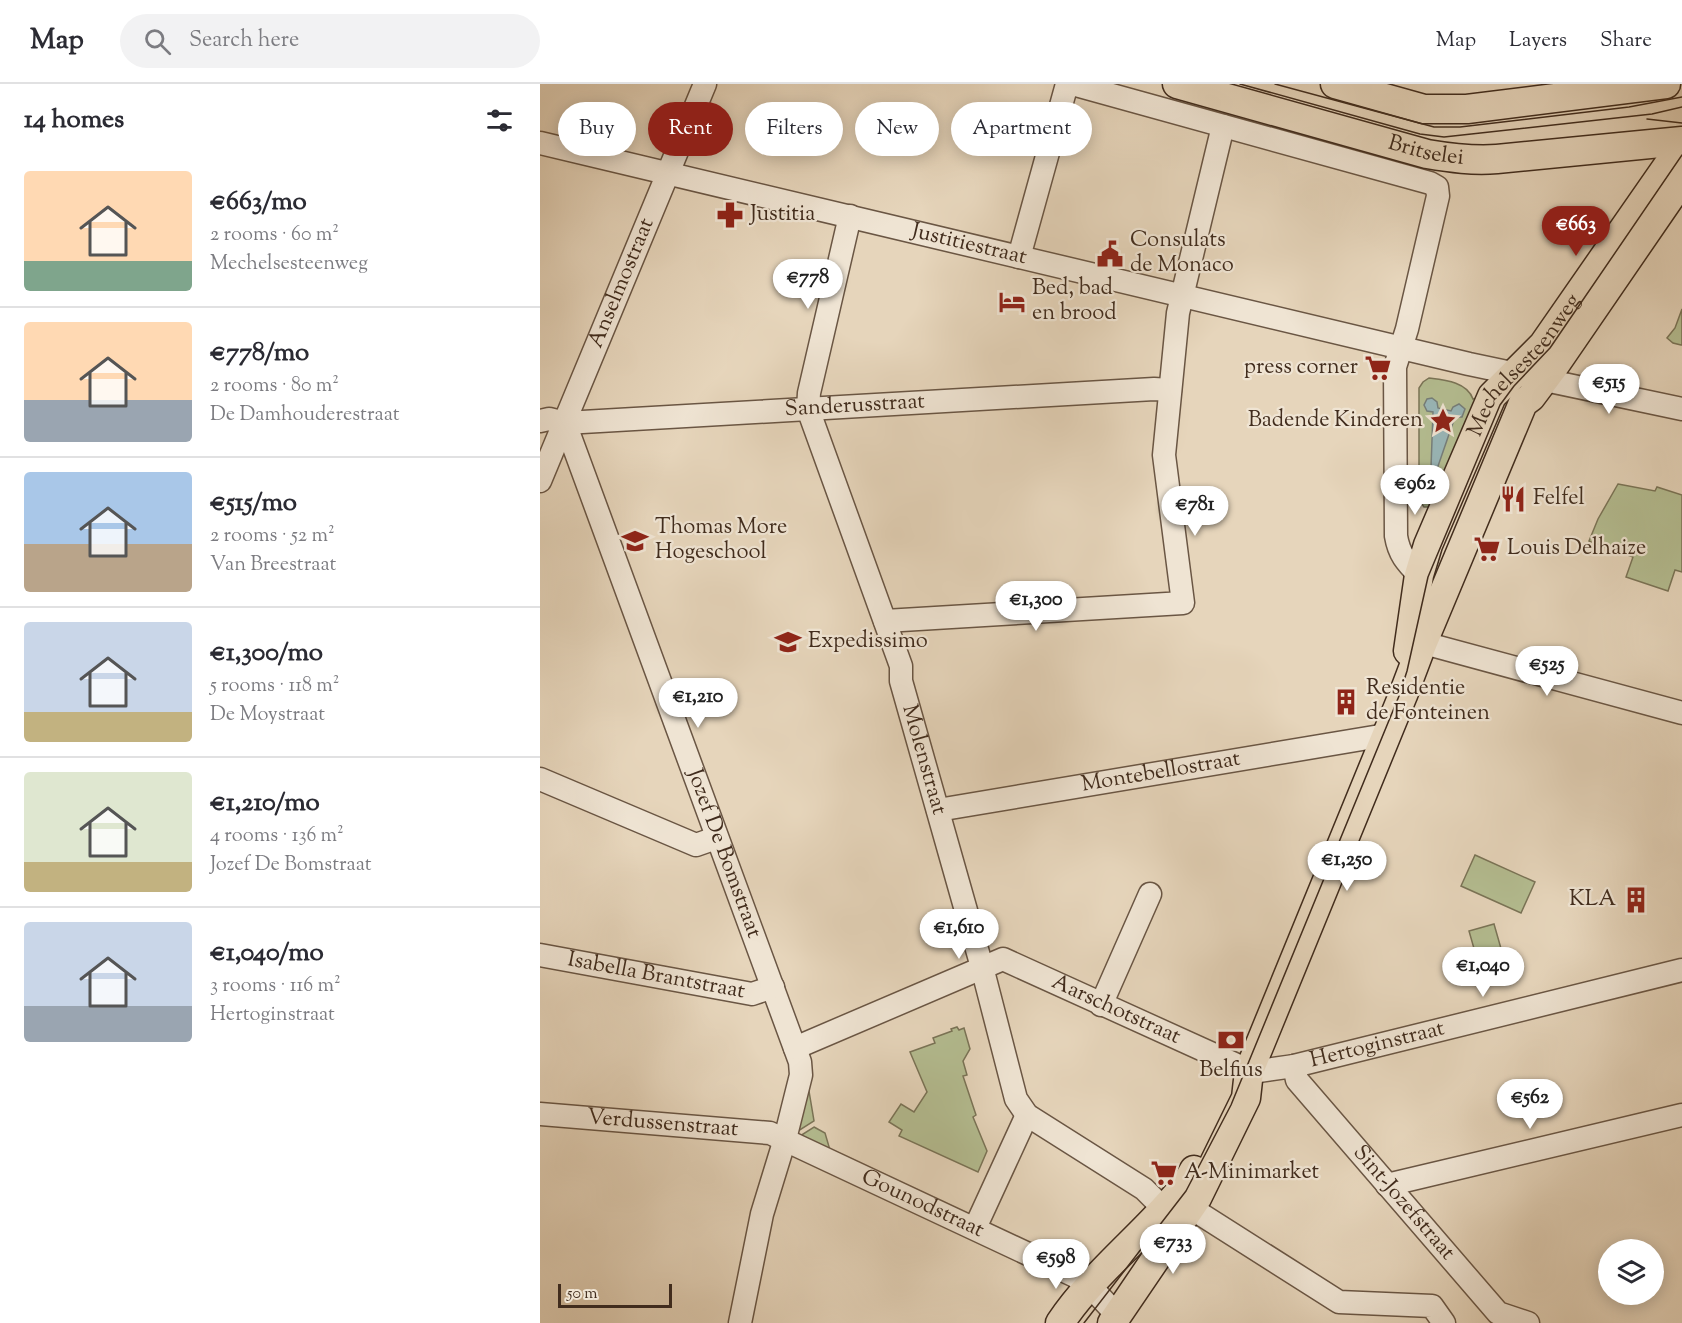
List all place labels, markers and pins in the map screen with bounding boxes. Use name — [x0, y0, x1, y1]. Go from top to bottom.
place label: Justitia — [749, 199, 815, 231]
pharmacy icon: Justitia — [715, 200, 745, 230]
pin: €663 — [1540, 206, 1612, 257]
place label: Consulats de Monaco — [1130, 225, 1234, 282]
public building icon: Consulats de Monaco — [1095, 239, 1125, 269]
pin: €778 — [772, 259, 844, 310]
place label: Bed, bad en brood — [1032, 273, 1117, 330]
hotel icon: Bed, bad en brood — [997, 287, 1027, 317]
place label: press corner — [1244, 352, 1358, 384]
supermarket icon: press corner — [1363, 353, 1393, 383]
pin: €515 — [1573, 364, 1645, 415]
place label: Badende Kinderen — [1248, 405, 1423, 437]
place icon: Badende Kinderen — [1428, 406, 1458, 436]
pin: €962 — [1379, 465, 1451, 516]
place label: Felfel — [1533, 483, 1585, 515]
restaurant icon: Felfel — [1498, 484, 1528, 514]
pin: €781 — [1159, 486, 1231, 537]
place label: Thomas More Hogeschool — [655, 512, 787, 569]
school or university icon: Thomas More Hogeschool — [620, 526, 650, 556]
place label: Louis Delhaize — [1507, 533, 1646, 565]
supermarket icon: Louis Delhaize — [1472, 534, 1502, 564]
pin: €1,300 — [987, 581, 1085, 632]
place label: Expedissimo — [808, 626, 928, 658]
school or university icon: Expedissimo — [773, 627, 803, 657]
pin: €525 — [1511, 646, 1583, 697]
place label: Residentie de Fonteinen — [1366, 673, 1490, 730]
pin: €1,210 — [649, 678, 747, 729]
building icon: Residentie de Fonteinen — [1331, 687, 1361, 717]
pin: €1,250 — [1298, 841, 1396, 892]
place label: KLA — [1569, 884, 1616, 916]
building icon: KLA — [1621, 885, 1651, 915]
pin: €1,610 — [910, 909, 1008, 960]
pin: €1,040 — [1434, 947, 1532, 998]
bank icon: Belfius — [1216, 1025, 1246, 1055]
place label: Belfius — [1199, 1055, 1263, 1087]
pin: €562 — [1494, 1079, 1566, 1130]
place label: A-Minimarket — [1184, 1157, 1320, 1189]
supermarket icon: A-Minimarket — [1149, 1158, 1179, 1188]
pin: €733 — [1137, 1224, 1209, 1275]
pin: €598 — [1020, 1239, 1092, 1290]

